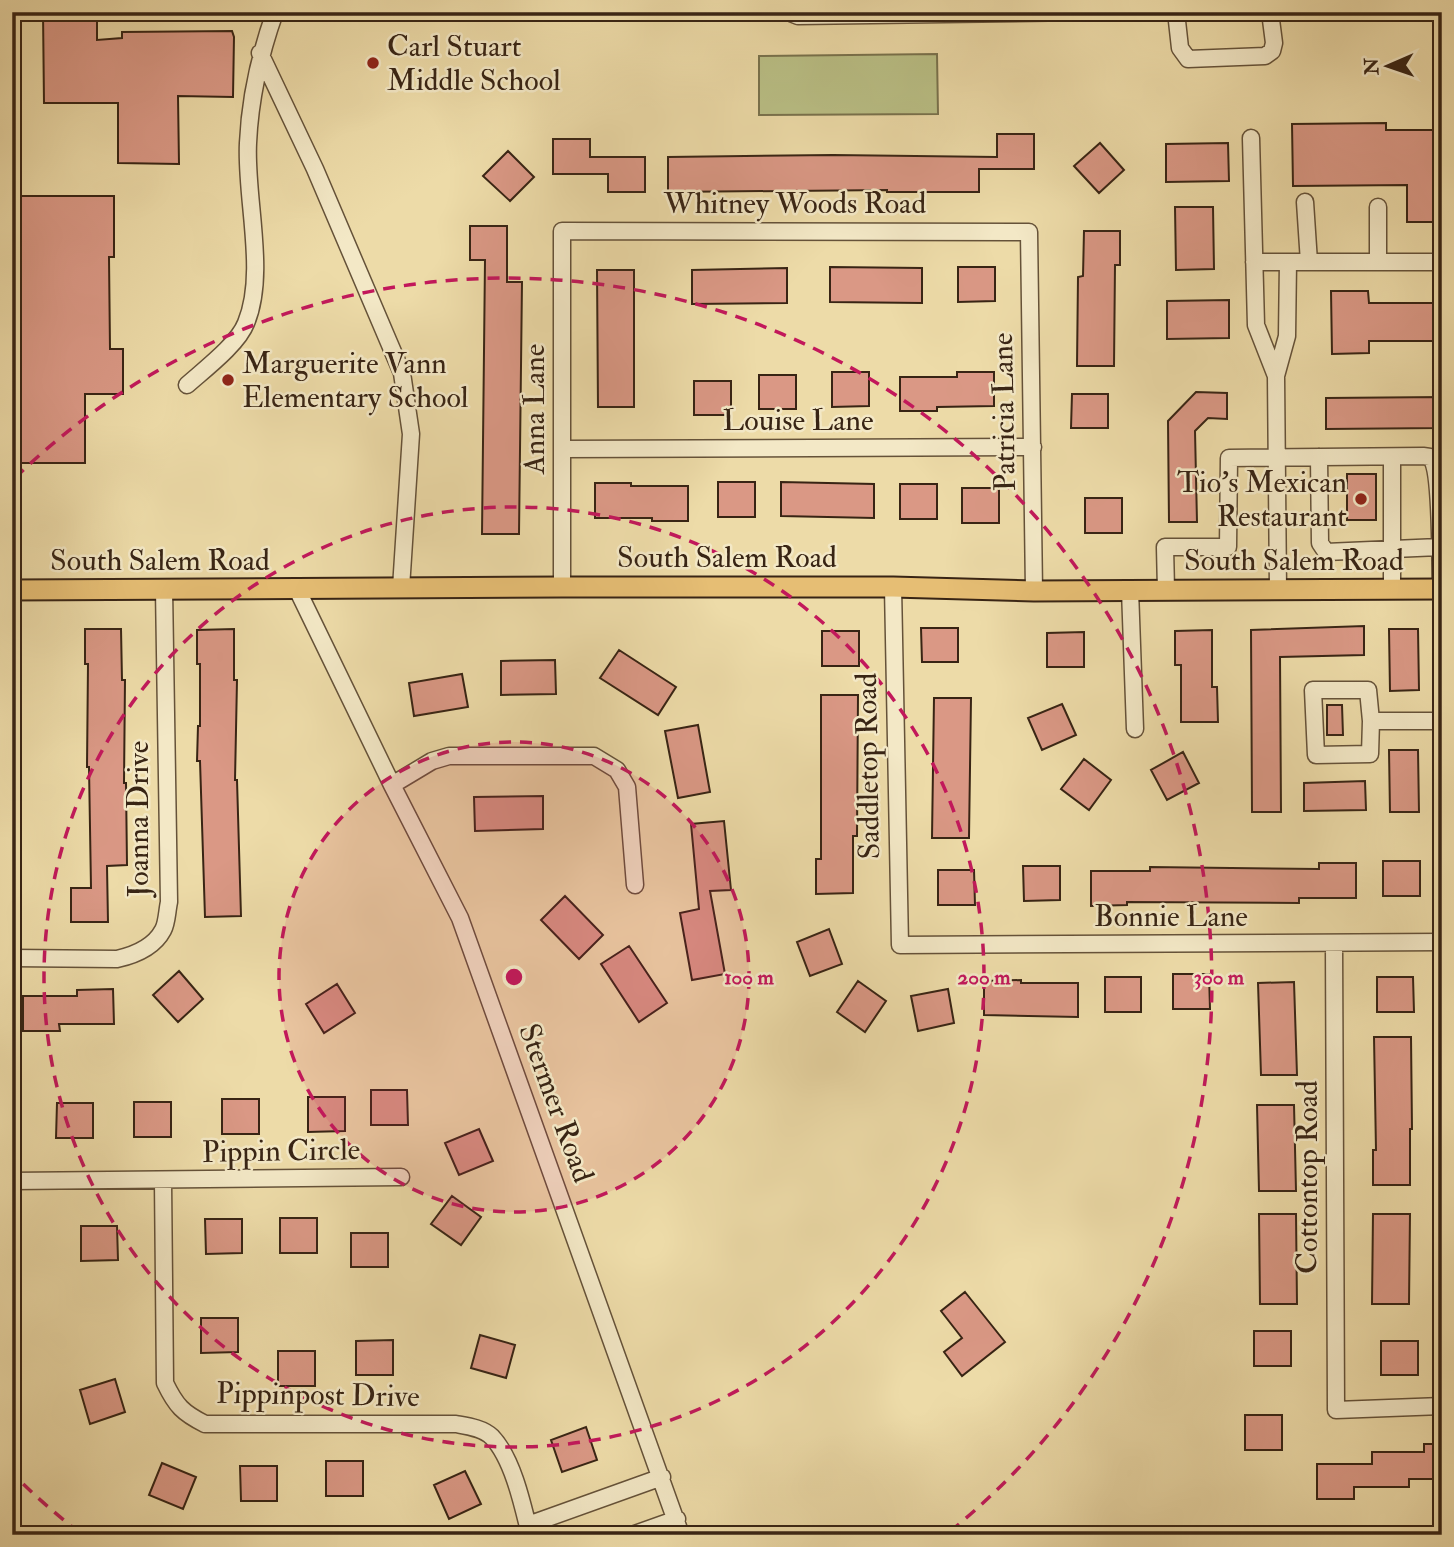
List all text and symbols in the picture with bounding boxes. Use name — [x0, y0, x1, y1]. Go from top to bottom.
place label: Carl Stuart Middle School — [387, 28, 561, 99]
north arrow — [1352, 32, 1422, 102]
marker: Carl Stuart Middle School — [365, 55, 381, 71]
text: N — [1360, 57, 1384, 76]
street label: Whitney Woods Road — [663, 185, 926, 222]
street label: Patricia Lane — [984, 332, 1024, 492]
street label: Anna Lane — [516, 344, 553, 475]
place label: Marguerite Vann Elementary School — [242, 345, 469, 416]
marker: Marguerite Vann Elementary School — [220, 372, 236, 388]
street label: Louise Lane — [722, 402, 874, 439]
place label: Tio's Mexican Restaurant — [1177, 464, 1347, 535]
marker: Tio's Mexican Restaurant — [1353, 491, 1369, 507]
street label: South Salem Road — [617, 539, 837, 576]
street label: South Salem Road — [50, 542, 270, 579]
street label: South Salem Road — [1184, 542, 1404, 579]
street label: Saddletop Road — [848, 672, 888, 860]
street label: Joanna Drive — [120, 741, 157, 898]
street label: Bonnie Lane — [1094, 898, 1248, 935]
text: 100 m — [724, 964, 775, 991]
text: 200 m — [958, 964, 1011, 991]
text: 300 m — [1194, 964, 1245, 991]
centre of rings — [502, 965, 526, 989]
street label: Stermer Road — [510, 1019, 602, 1188]
street label: Cottontop Road — [1289, 1080, 1326, 1274]
street label: Pippin Circle — [202, 1131, 360, 1171]
street label: Pippinpost Drive — [216, 1375, 420, 1415]

